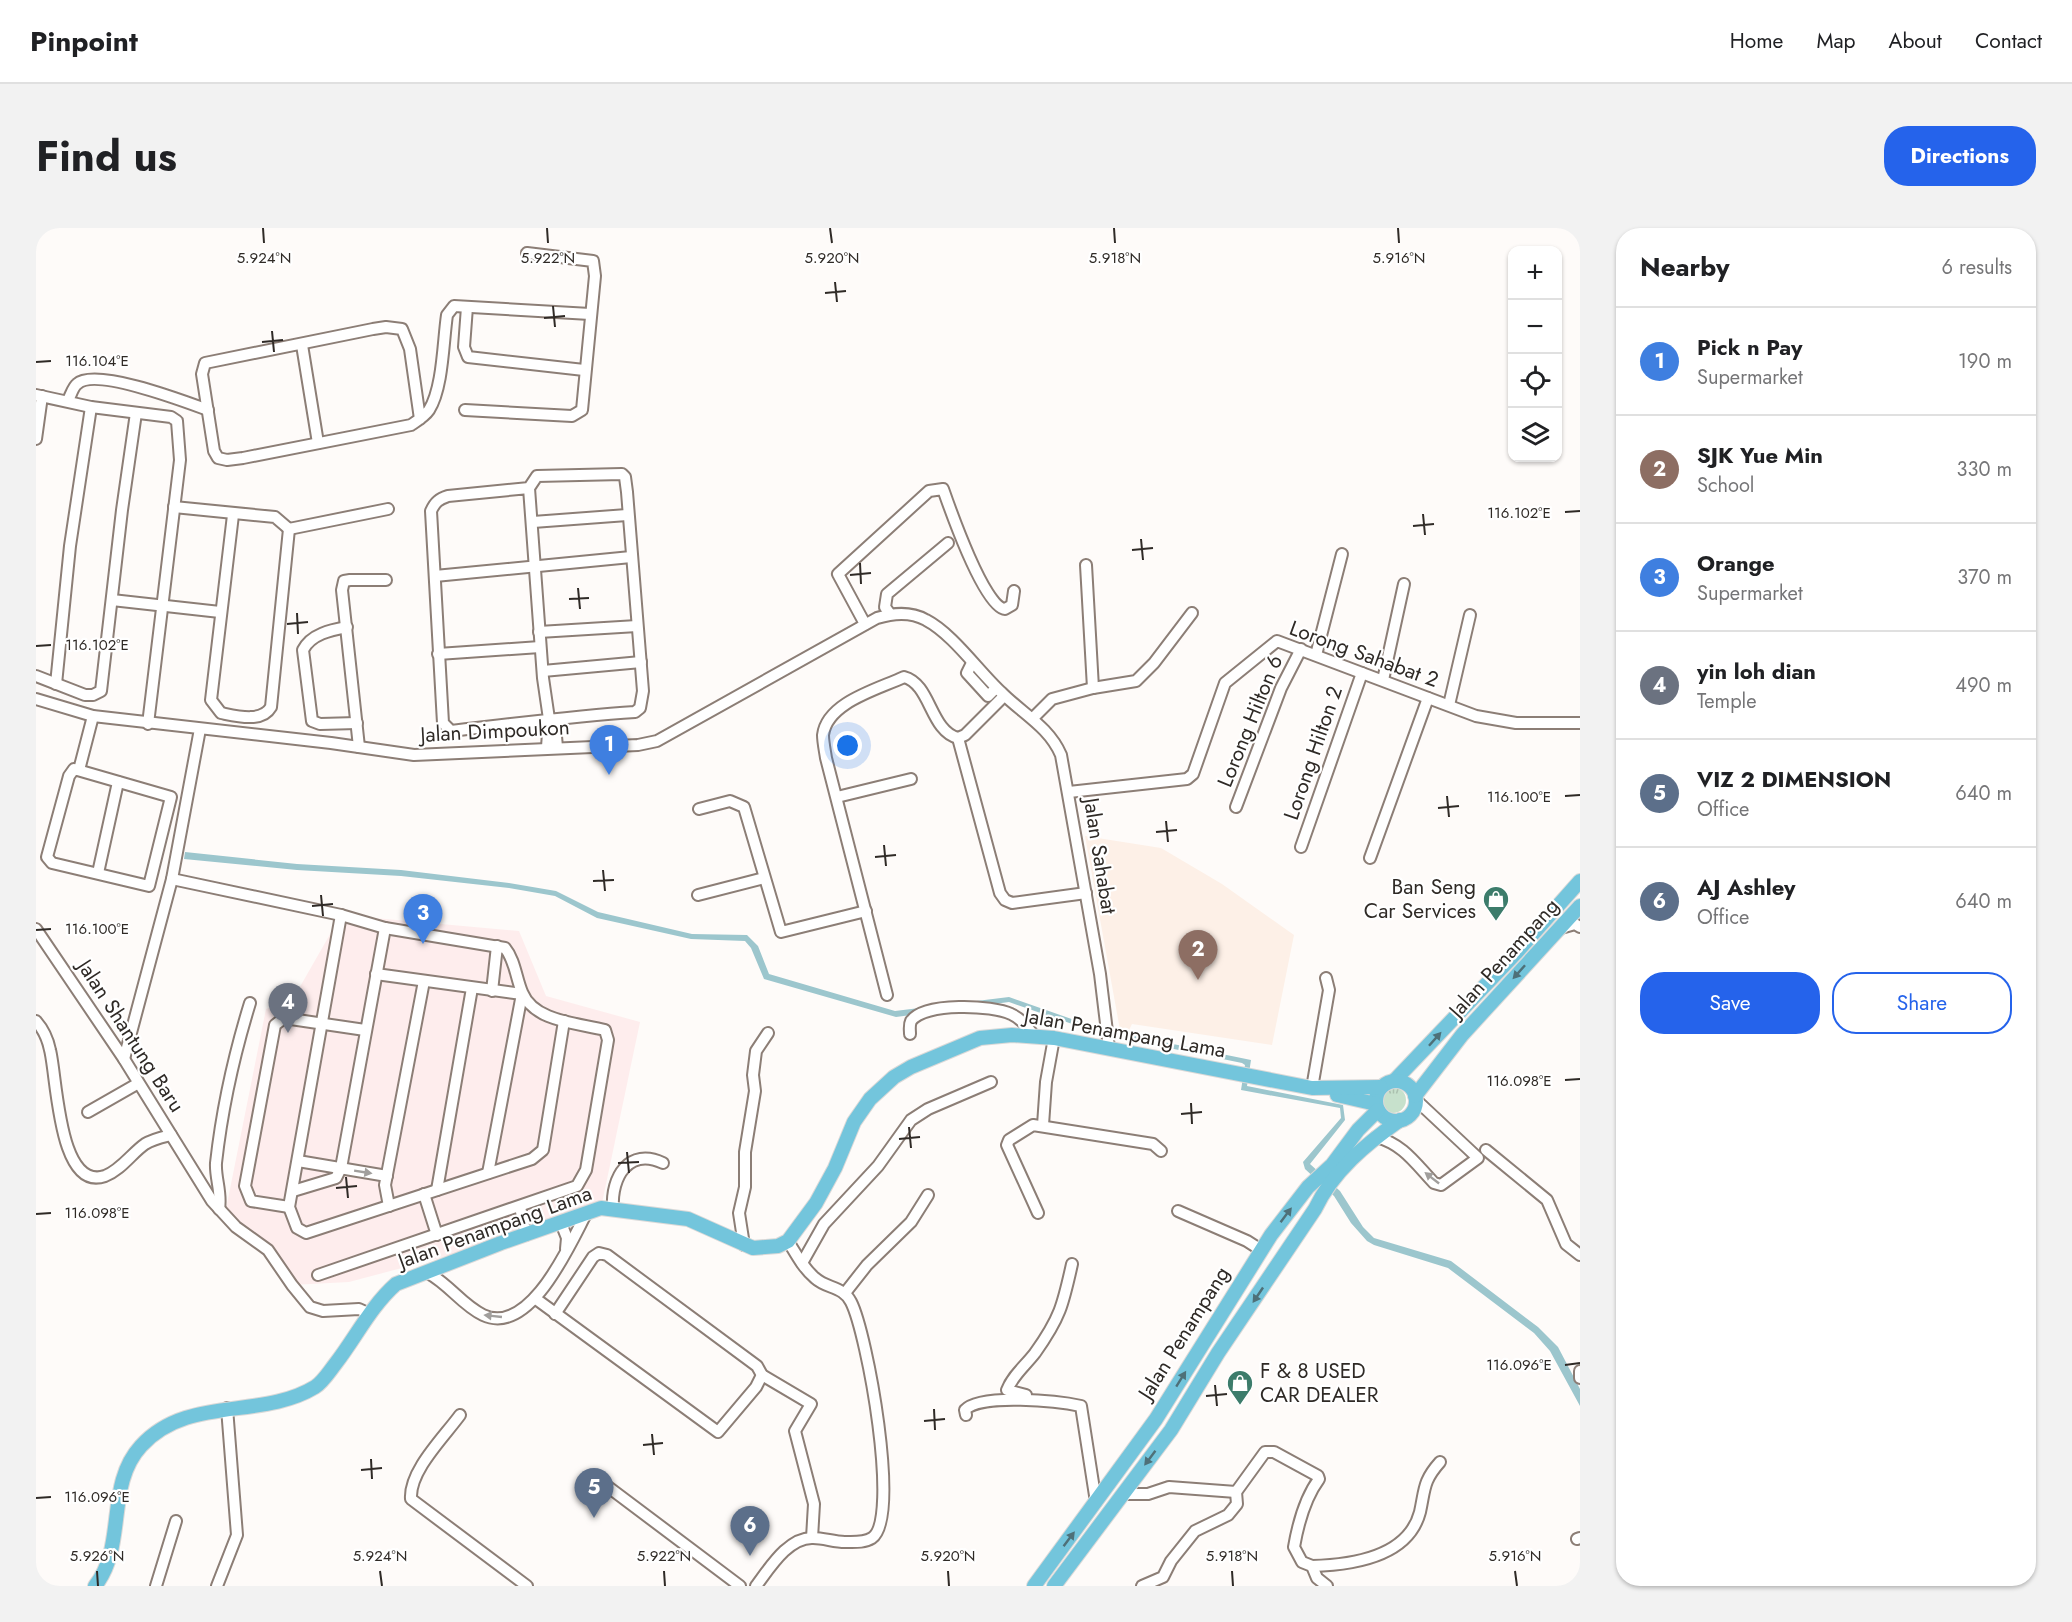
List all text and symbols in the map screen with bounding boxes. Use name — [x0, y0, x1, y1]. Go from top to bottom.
text: Pinpoint — [30, 21, 138, 62]
text: Home — [1730, 26, 1783, 56]
text: Map — [1816, 26, 1856, 56]
text: About — [1889, 26, 1942, 56]
text: Contact — [1975, 26, 2042, 56]
text: Find us — [36, 126, 177, 187]
button: Directions — [1884, 126, 2036, 186]
map controls — [1508, 246, 1562, 462]
button: + — [1508, 246, 1562, 300]
text: 5.924°N — [237, 247, 291, 269]
text: 5.922°N — [521, 247, 575, 269]
text: 5.920°N — [805, 247, 859, 269]
text: 5.918°N — [1089, 247, 1141, 269]
text: 5.916°N — [1373, 247, 1425, 269]
text: Nearby — [1640, 248, 1729, 286]
text: 6 results — [1942, 253, 2012, 282]
button: − — [1508, 300, 1562, 354]
text: Pick n Pay — [1697, 331, 1802, 363]
text: 1 — [1654, 347, 1665, 376]
text: 190 m — [1958, 347, 2012, 376]
text: 116.104°E — [65, 350, 129, 372]
button: locate — [1508, 354, 1562, 408]
text: Supermarket — [1697, 363, 1803, 392]
button: layers — [1508, 408, 1562, 462]
text: SJK Yue Min — [1697, 439, 1823, 471]
text: 2 — [1653, 455, 1666, 484]
text: 330 m — [1957, 455, 2012, 484]
text: School — [1697, 471, 1754, 500]
text: 116.102°E — [1487, 502, 1551, 524]
text: Orange — [1697, 547, 1775, 579]
text: 3 — [1653, 563, 1666, 592]
text: 370 m — [1957, 563, 2012, 592]
text: Supermarket — [1697, 579, 1803, 608]
street label: Lorong Sahabat 2 — [1285, 613, 1443, 695]
text: 116.102°E — [65, 634, 129, 656]
street label: Lorong Hilton 6 — [1210, 651, 1290, 791]
text: yin loh dian — [1697, 655, 1816, 687]
text: 4 — [1653, 671, 1666, 700]
text: 490 m — [1955, 671, 2012, 700]
street label: Lorong Hilton 2 — [1276, 682, 1350, 824]
text: Temple — [1697, 687, 1757, 716]
street label: Jalan Dimpoukon — [417, 712, 570, 750]
pin: 1 — [590, 726, 628, 775]
your location — [833, 731, 862, 760]
text: VIZ 2 DIMENSION — [1697, 763, 1891, 795]
text: 5 — [1653, 779, 1666, 808]
text: 640 m — [1955, 779, 2012, 808]
text: 116.100°E — [1487, 786, 1551, 808]
street label: Jalan Sahabat — [1076, 793, 1124, 916]
text: Office — [1697, 795, 1749, 824]
text: AJ Ashley — [1697, 871, 1795, 903]
place label: Ban Seng Car Services — [1364, 872, 1476, 926]
shop icon: Ban Seng Car Services — [1481, 884, 1511, 922]
text: 6 — [1653, 887, 1666, 916]
text: 640 m — [1955, 887, 2012, 916]
street label: Jalan Penampang — [1440, 892, 1566, 1027]
pin: 3 — [404, 894, 442, 944]
text: Office — [1697, 903, 1749, 932]
text: 116.100°E — [65, 918, 129, 940]
pin: 2 — [1178, 930, 1218, 980]
street label: Jalan Shantung Baru — [69, 951, 192, 1118]
one-way arrow — [1513, 964, 1526, 979]
button: Save — [1640, 972, 1820, 1034]
button: Share — [1832, 972, 2012, 1034]
pin: 4 — [268, 984, 308, 1033]
street label: Jalan Penampang Lama — [1019, 1000, 1228, 1065]
one-way arrow — [1428, 1031, 1442, 1046]
text: 116.098°E — [1487, 1070, 1551, 1092]
one-way arrow — [354, 1168, 373, 1177]
one-way arrow — [1424, 1172, 1440, 1184]
street label: Jalan Penampang Lama — [391, 1178, 596, 1277]
text: 116.098°E — [65, 1202, 129, 1224]
one-way arrow — [1280, 1208, 1292, 1223]
street label: Jalan Penampang — [1130, 1261, 1237, 1408]
one-way arrow — [1252, 1287, 1263, 1303]
one-way arrow — [484, 1311, 503, 1321]
text: 116.096°E — [1486, 1354, 1552, 1376]
place label: F & 8 USED CAR DEALER — [1260, 1356, 1379, 1410]
shop icon: F & 8 USED CAR DEALER — [1225, 1368, 1255, 1406]
one-way arrow — [1175, 1371, 1186, 1387]
one-way arrow — [1145, 1450, 1157, 1465]
pin: 5 — [574, 1468, 614, 1518]
text: 116.096°E — [64, 1486, 130, 1508]
pin: 6 — [730, 1506, 770, 1556]
one-way arrow — [1062, 1531, 1074, 1546]
text: 5.926°N — [70, 1545, 124, 1567]
text: 5.924°N — [353, 1545, 407, 1567]
text: 5.922°N — [637, 1545, 691, 1567]
text: 5.920°N — [921, 1545, 975, 1567]
text: 5.918°N — [1206, 1545, 1258, 1567]
text: 5.916°N — [1489, 1545, 1541, 1567]

